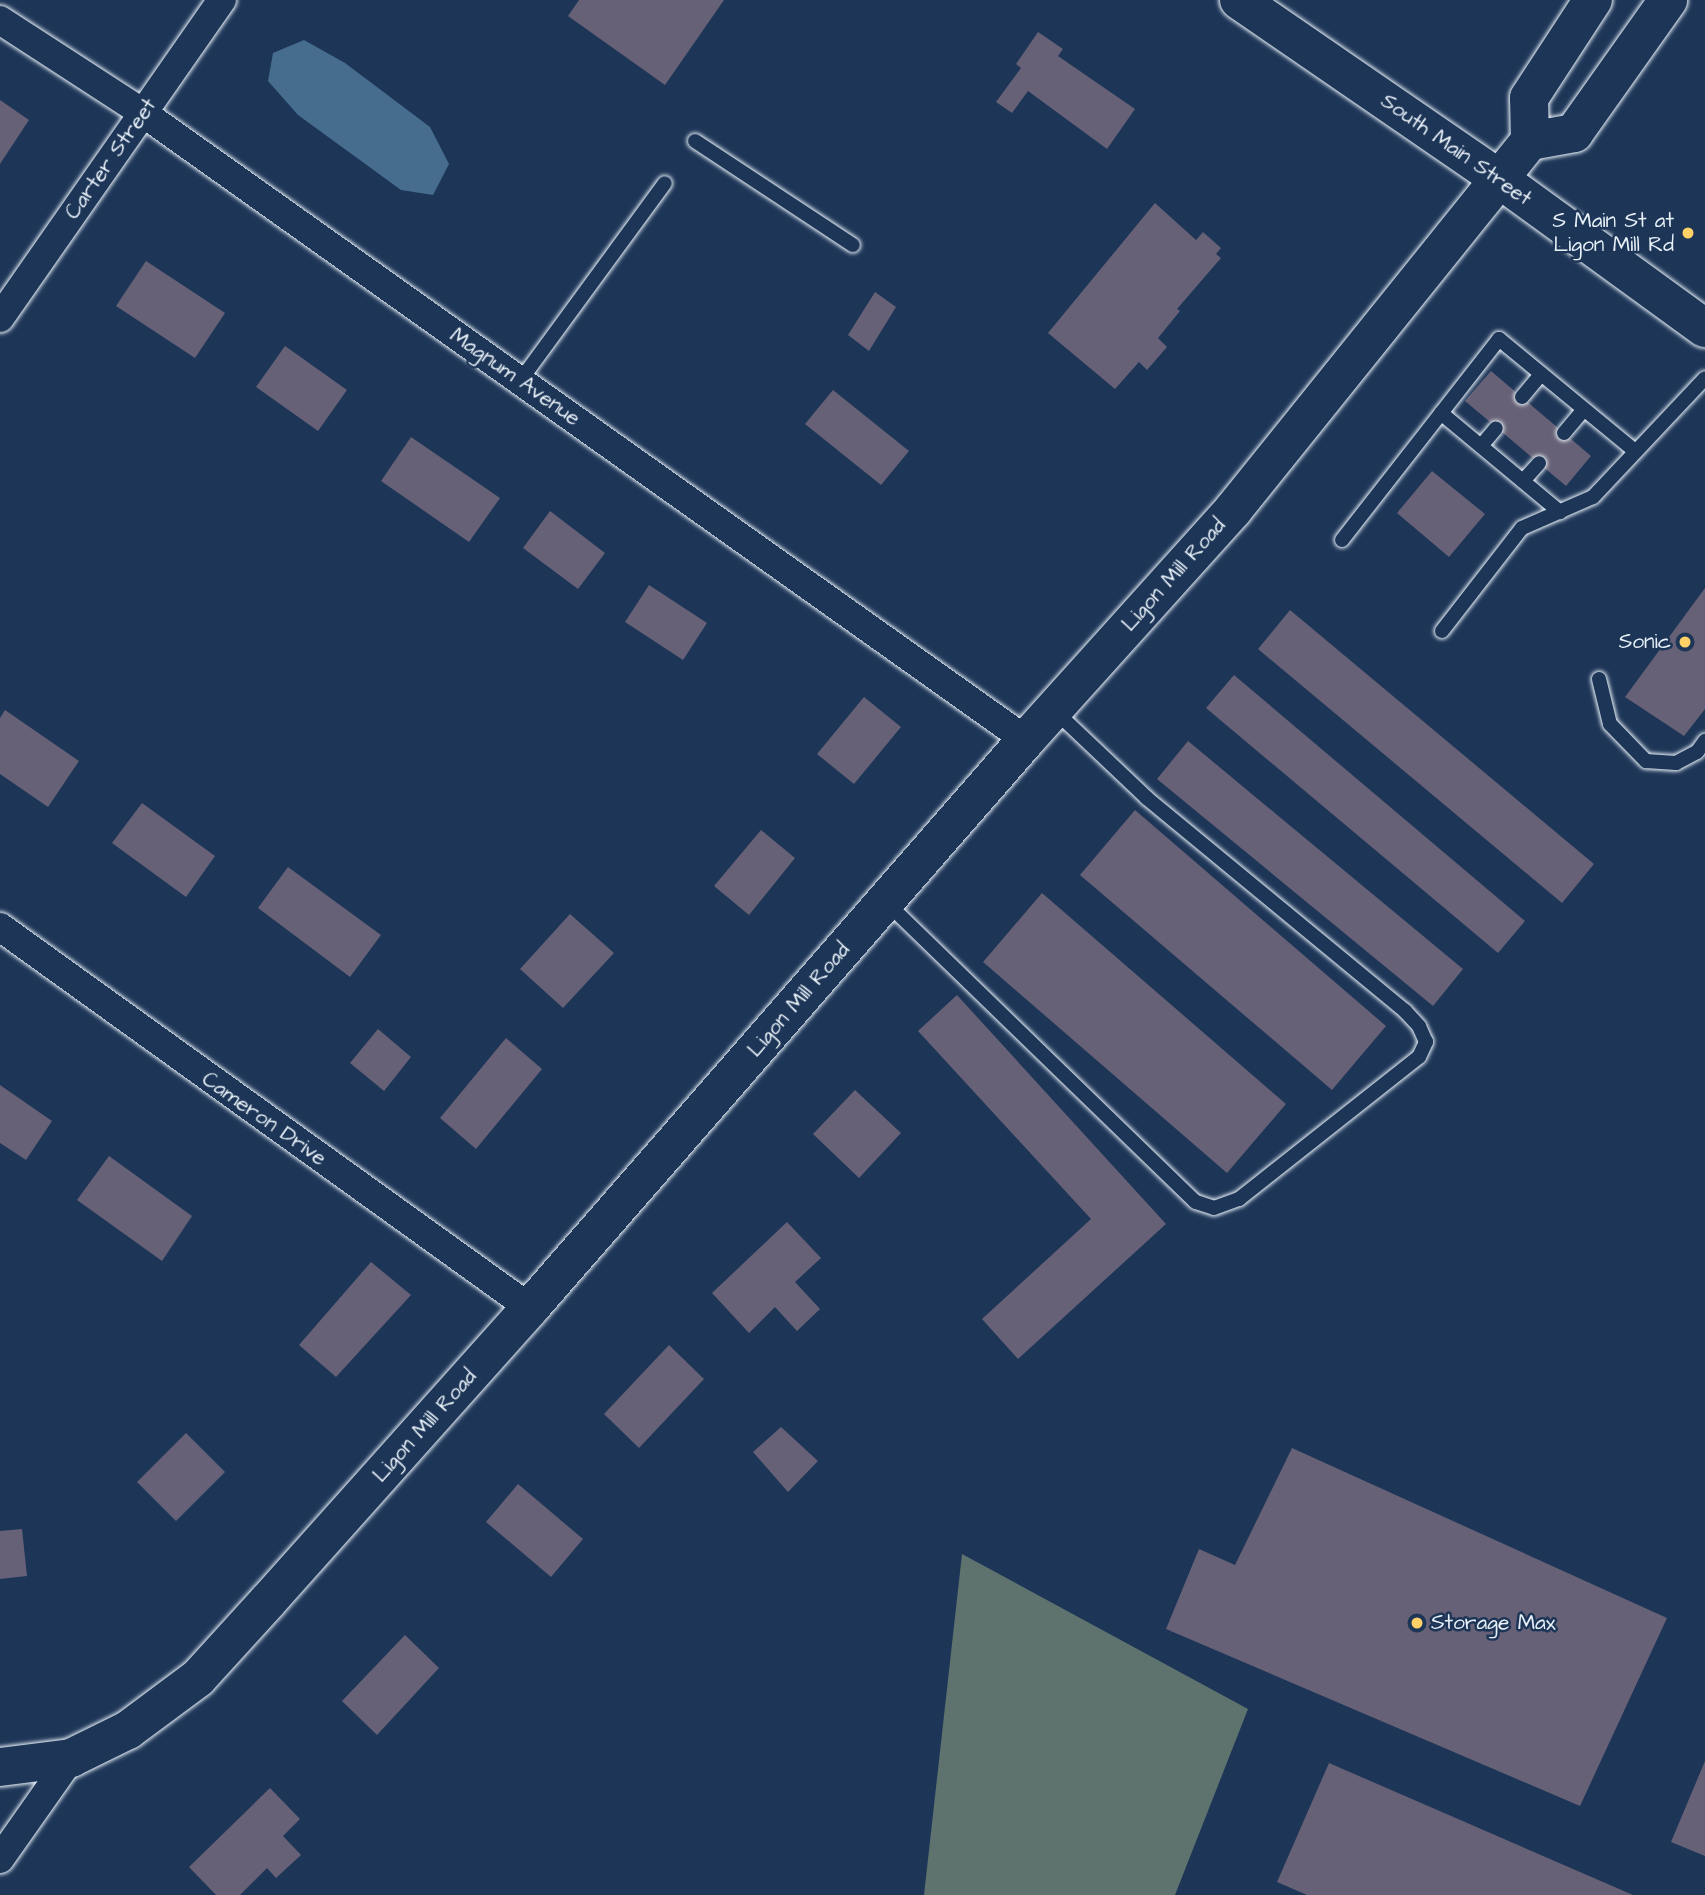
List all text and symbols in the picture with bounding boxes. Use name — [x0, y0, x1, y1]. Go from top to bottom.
street label: South Main Street — [1376, 89, 1536, 211]
street label: Carter Street — [60, 94, 162, 224]
place label: S Main St at Ligon Mill Rd — [1552, 208, 1674, 258]
marker: S Main St at Ligon Mill Rd — [1680, 225, 1696, 241]
street label: Magnum Avenue — [445, 323, 585, 431]
street label: Ligon Mill Road — [1117, 513, 1231, 637]
place label: Sonic — [1619, 629, 1671, 655]
marker: Sonic — [1677, 634, 1693, 650]
street label: Ligon Mill Road — [743, 938, 855, 1062]
street label: Cameron Drive — [197, 1067, 331, 1171]
street label: Ligon Mill Road — [368, 1364, 482, 1488]
place label: Storage Max — [1431, 1610, 1556, 1636]
marker: Storage Max — [1409, 1615, 1425, 1631]

